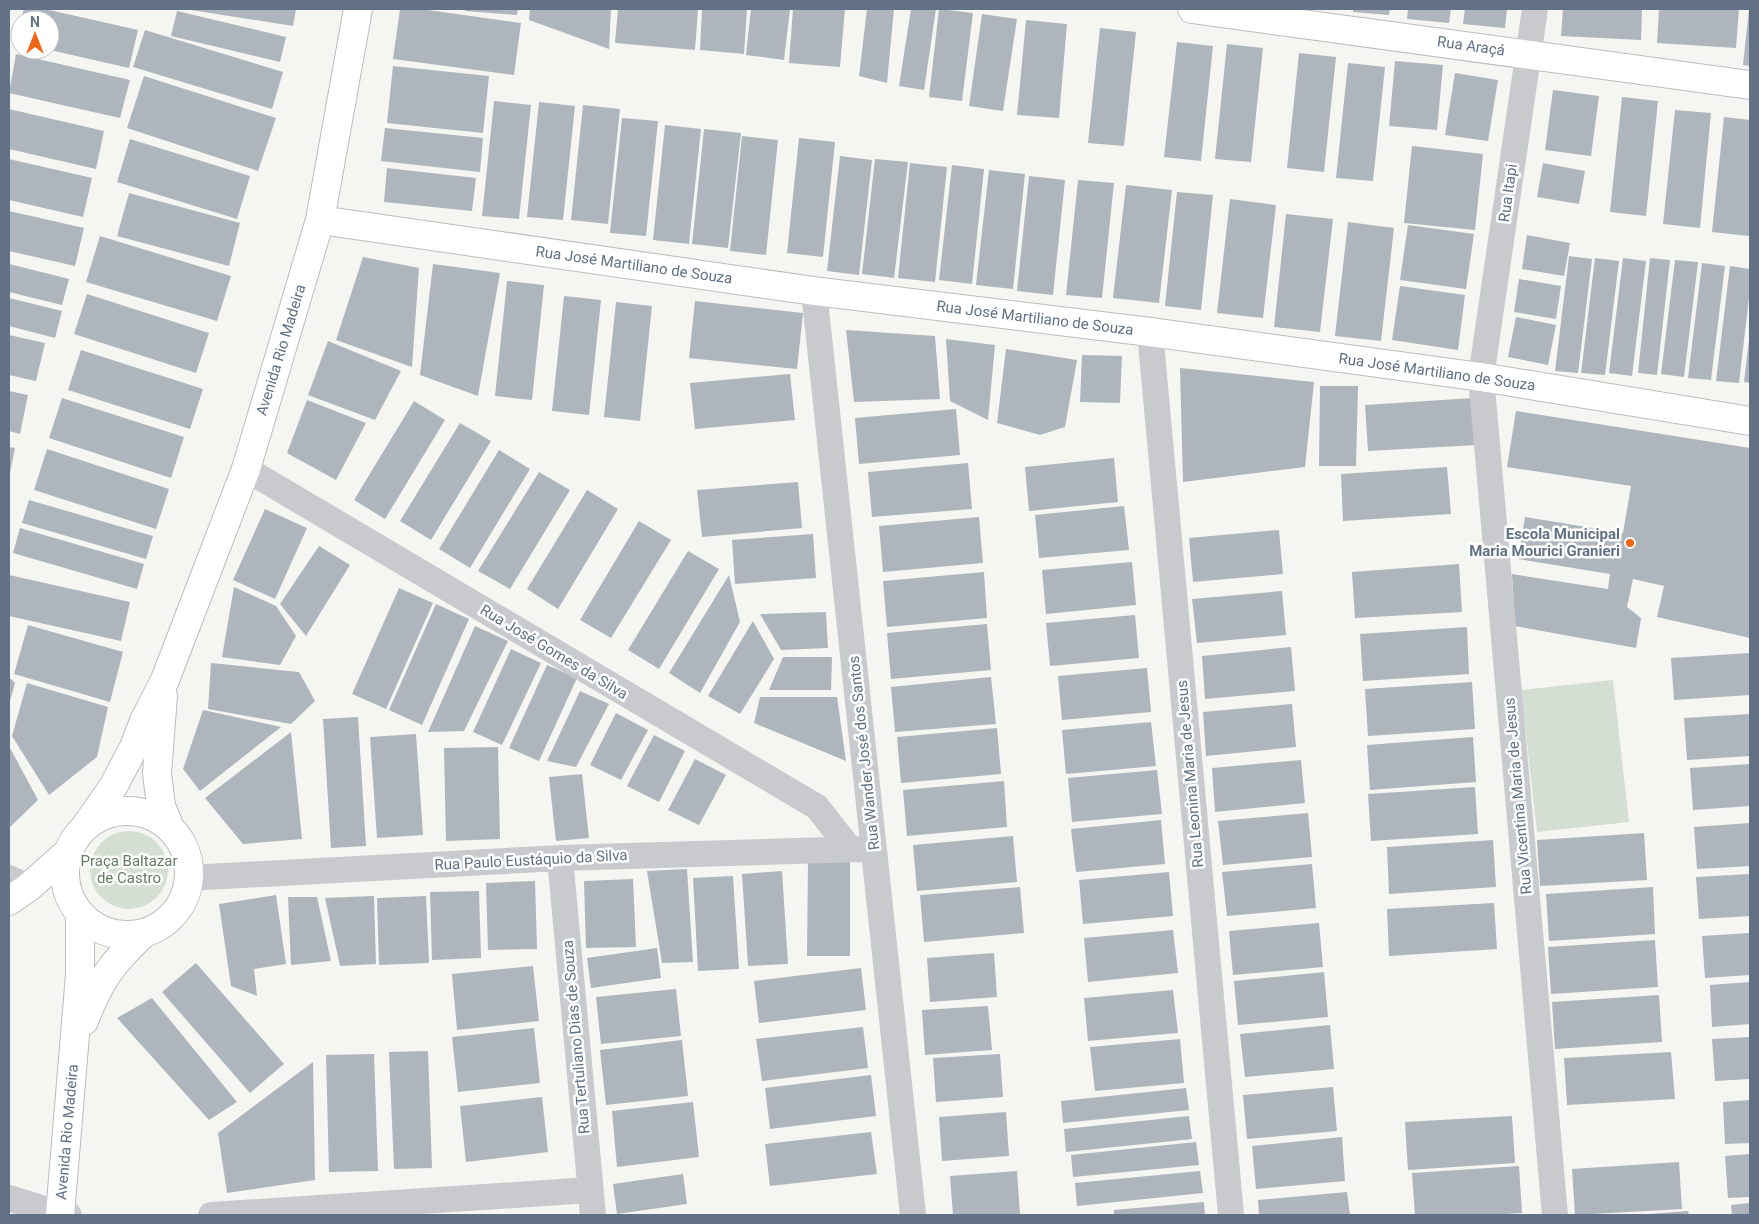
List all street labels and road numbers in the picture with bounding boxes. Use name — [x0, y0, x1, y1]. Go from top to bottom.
street label: Rua Araçá — [1436, 32, 1506, 60]
street label: Rua Itapi — [1495, 163, 1521, 223]
street label: Rua José Martiliano de Souza — [535, 242, 733, 288]
street label: Avenida Rio Madeira — [252, 282, 310, 418]
street label: Rua José Martiliano de Souza — [935, 297, 1135, 339]
street label: Rua José Martiliano de Souza — [1338, 349, 1536, 395]
street label: Rua José Gomes da Silva — [477, 601, 631, 703]
street label: Rua Wander José dos Santos — [845, 655, 883, 851]
street label: Rua Leonina Maria de Jesus — [1173, 680, 1207, 868]
street label: Rua Vicentina Maria de Jesus — [1500, 697, 1536, 895]
street label: Rua Paulo Eustáquio da Silva — [434, 846, 628, 874]
street label: Rua Tertuliano Dias de Souza — [559, 939, 593, 1135]
street label: Avenida Rio Madeira — [52, 1063, 82, 1201]

